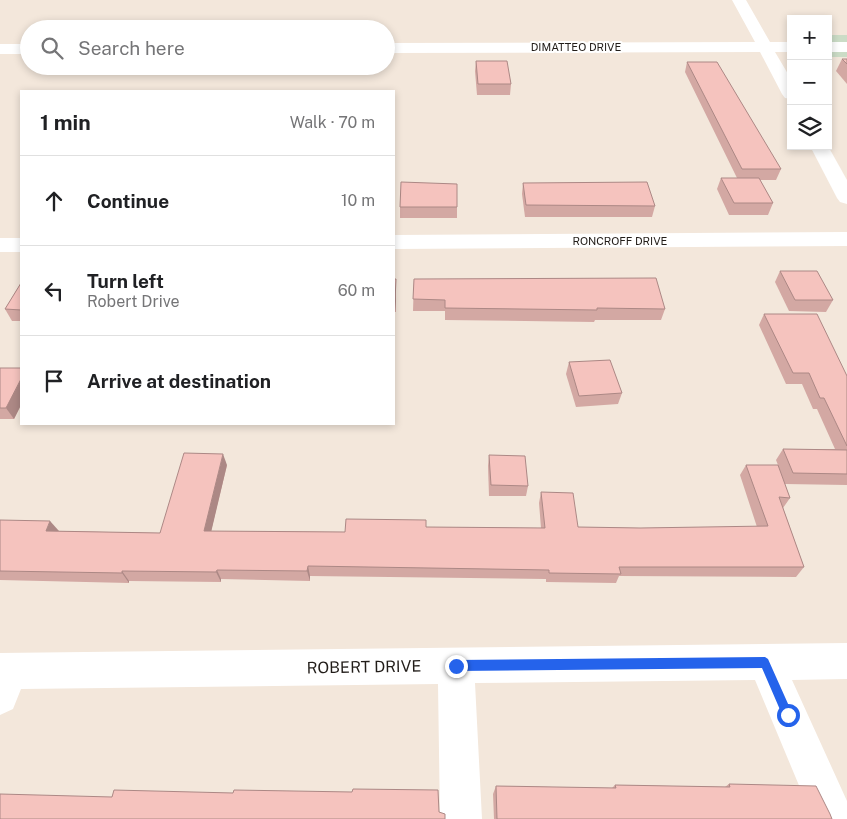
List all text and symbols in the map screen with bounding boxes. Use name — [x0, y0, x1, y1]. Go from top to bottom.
map controls — [787, 15, 832, 150]
button: + — [787, 15, 832, 60]
search box — [20, 20, 395, 75]
icon: search — [38, 34, 66, 62]
text: Search here — [78, 37, 185, 59]
street label: DIMATTEO DRIVE — [531, 41, 621, 53]
button: − — [787, 60, 832, 105]
button: layers — [787, 105, 832, 150]
text: 1 min — [40, 110, 91, 135]
text: Walk · 70 m — [290, 113, 375, 132]
icon: ahead — [40, 187, 68, 215]
text: Continue — [87, 190, 169, 212]
text: 10 m — [341, 191, 375, 210]
street label: RONCROFF DRIVE — [573, 235, 668, 247]
text: Turn left — [87, 270, 164, 292]
icon: left — [40, 277, 68, 305]
text: 60 m — [338, 281, 375, 300]
text: Robert Drive — [87, 292, 180, 311]
icon: arrive — [40, 367, 68, 395]
text: Arrive at destination — [87, 370, 271, 392]
route end — [445, 655, 468, 678]
street label: ROBERT DRIVE — [307, 657, 421, 677]
route start — [777, 704, 800, 727]

